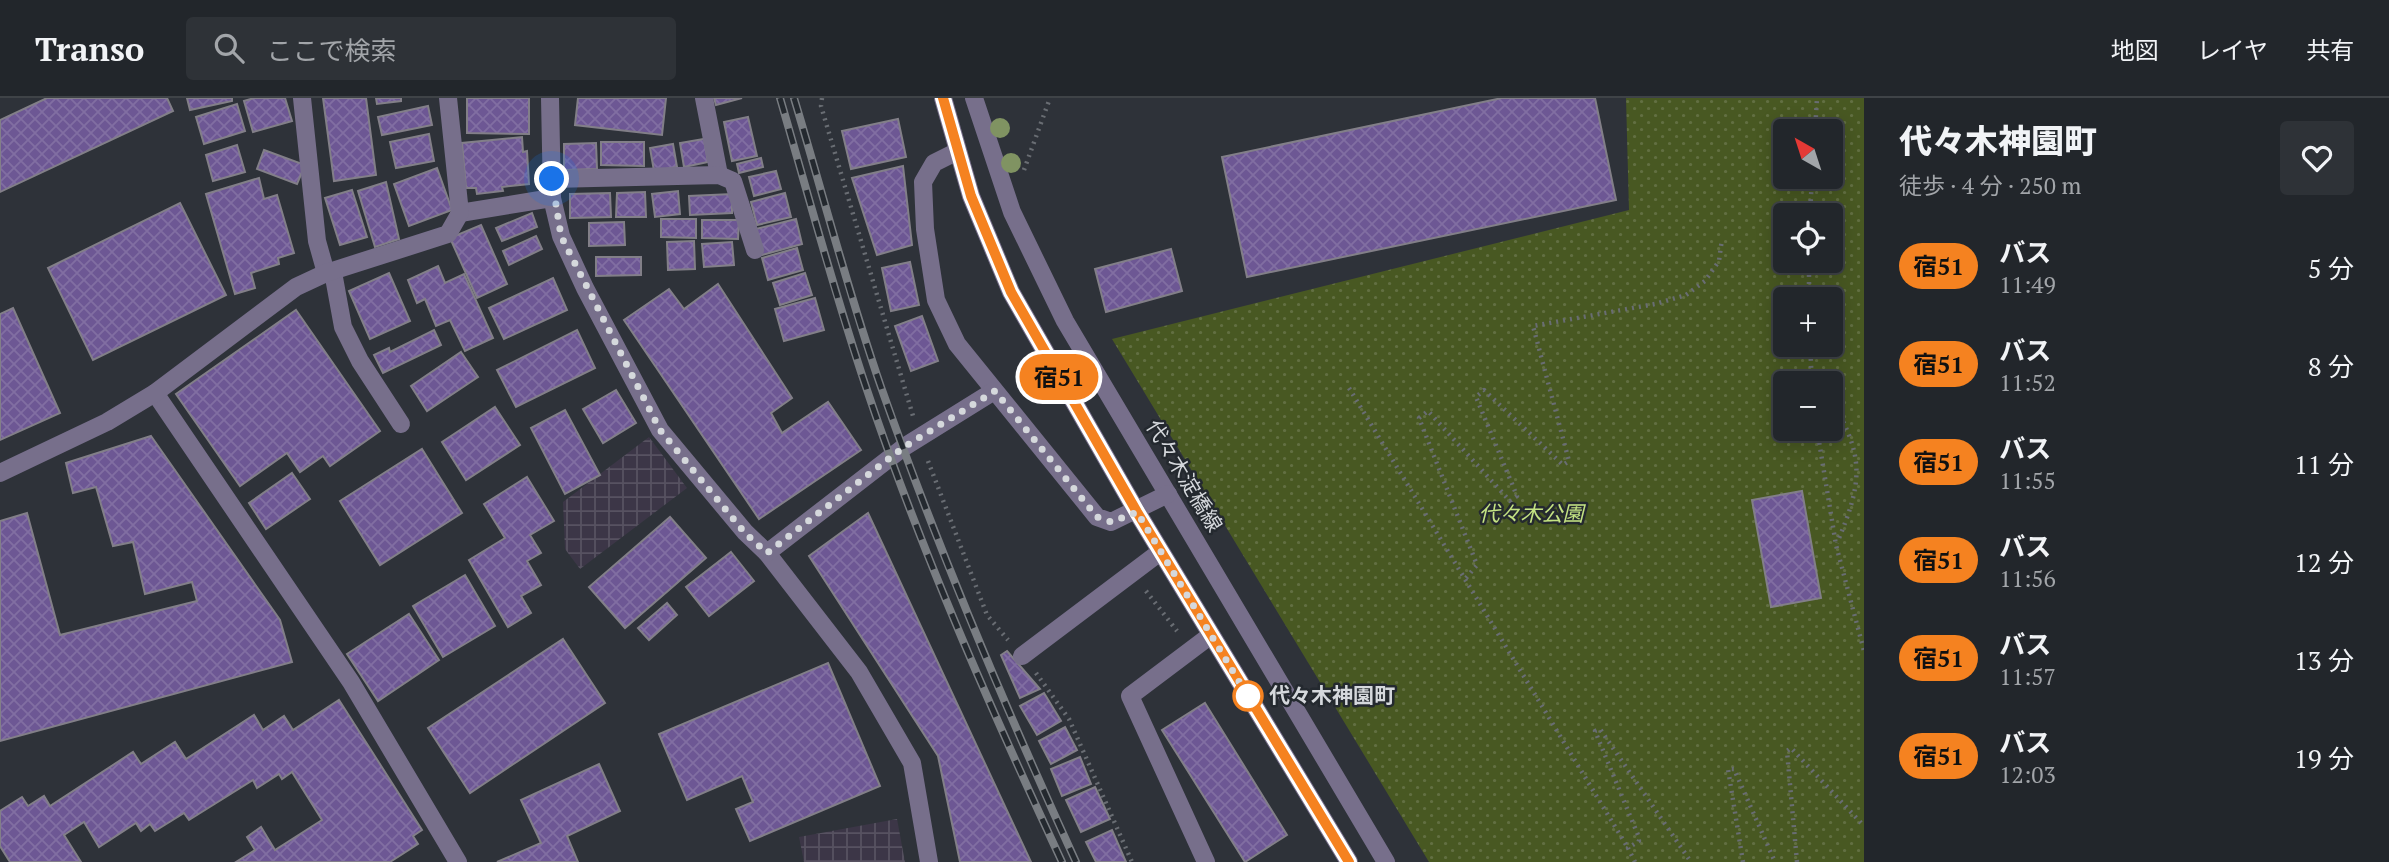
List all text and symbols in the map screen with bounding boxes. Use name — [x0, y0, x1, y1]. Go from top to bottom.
search box — [186, 17, 676, 80]
text: Transo — [35, 27, 144, 70]
icon: search — [210, 29, 248, 67]
text: ここで検索 — [266, 33, 396, 67]
text: 地図 — [2111, 34, 2159, 66]
text: レイヤ — [2197, 34, 2268, 66]
text: 共有 — [2306, 34, 2354, 66]
north arrow — [1773, 119, 1843, 189]
map controls — [1773, 119, 1843, 441]
text: 代々木神園町 — [1899, 119, 2097, 162]
button: heart — [2280, 121, 2354, 195]
your location — [534, 161, 569, 196]
text: 徒歩 · 4 分 · 250 m — [1899, 170, 2081, 201]
button: locate — [1773, 203, 1843, 273]
text: バス — [1999, 235, 2051, 269]
text: 宿51 — [1913, 250, 1964, 282]
text: 5 分 — [2308, 251, 2354, 285]
text: 11:49 — [1999, 269, 2056, 300]
button: + — [1773, 287, 1843, 357]
text: バス — [1999, 333, 2051, 367]
text: 宿51 — [1913, 348, 1964, 380]
text: 8 分 — [2308, 349, 2354, 383]
line badge: 宿51 — [1019, 354, 1099, 400]
text: 宿51 — [1033, 361, 1085, 393]
text: 11:52 — [1999, 367, 2056, 398]
button: − — [1773, 371, 1843, 441]
street label: 代々木淀橋線 — [1140, 414, 1229, 537]
text: バス — [1999, 431, 2051, 465]
text: 宿51 — [1913, 446, 1964, 478]
text: 11 分 — [2294, 447, 2354, 481]
text: 11:55 — [1999, 465, 2056, 496]
park label: 代々木公園 — [1479, 499, 1586, 527]
text: バス — [1999, 529, 2051, 563]
text: 宿51 — [1913, 544, 1964, 576]
text: 12 分 — [2294, 545, 2354, 579]
text: 11:56 — [1999, 563, 2056, 594]
text: バス — [1999, 627, 2051, 661]
text: 宿51 — [1913, 642, 1964, 674]
text: 13 分 — [2294, 643, 2354, 677]
text: 11:57 — [1999, 661, 2056, 692]
marker: 代々木神園町 — [1233, 681, 1263, 711]
place label: 代々木神園町 — [1269, 681, 1395, 709]
text: バス — [1999, 725, 2051, 759]
text: 宿51 — [1913, 740, 1964, 772]
text: 19 分 — [2294, 741, 2354, 775]
text: 12:03 — [1999, 759, 2056, 790]

